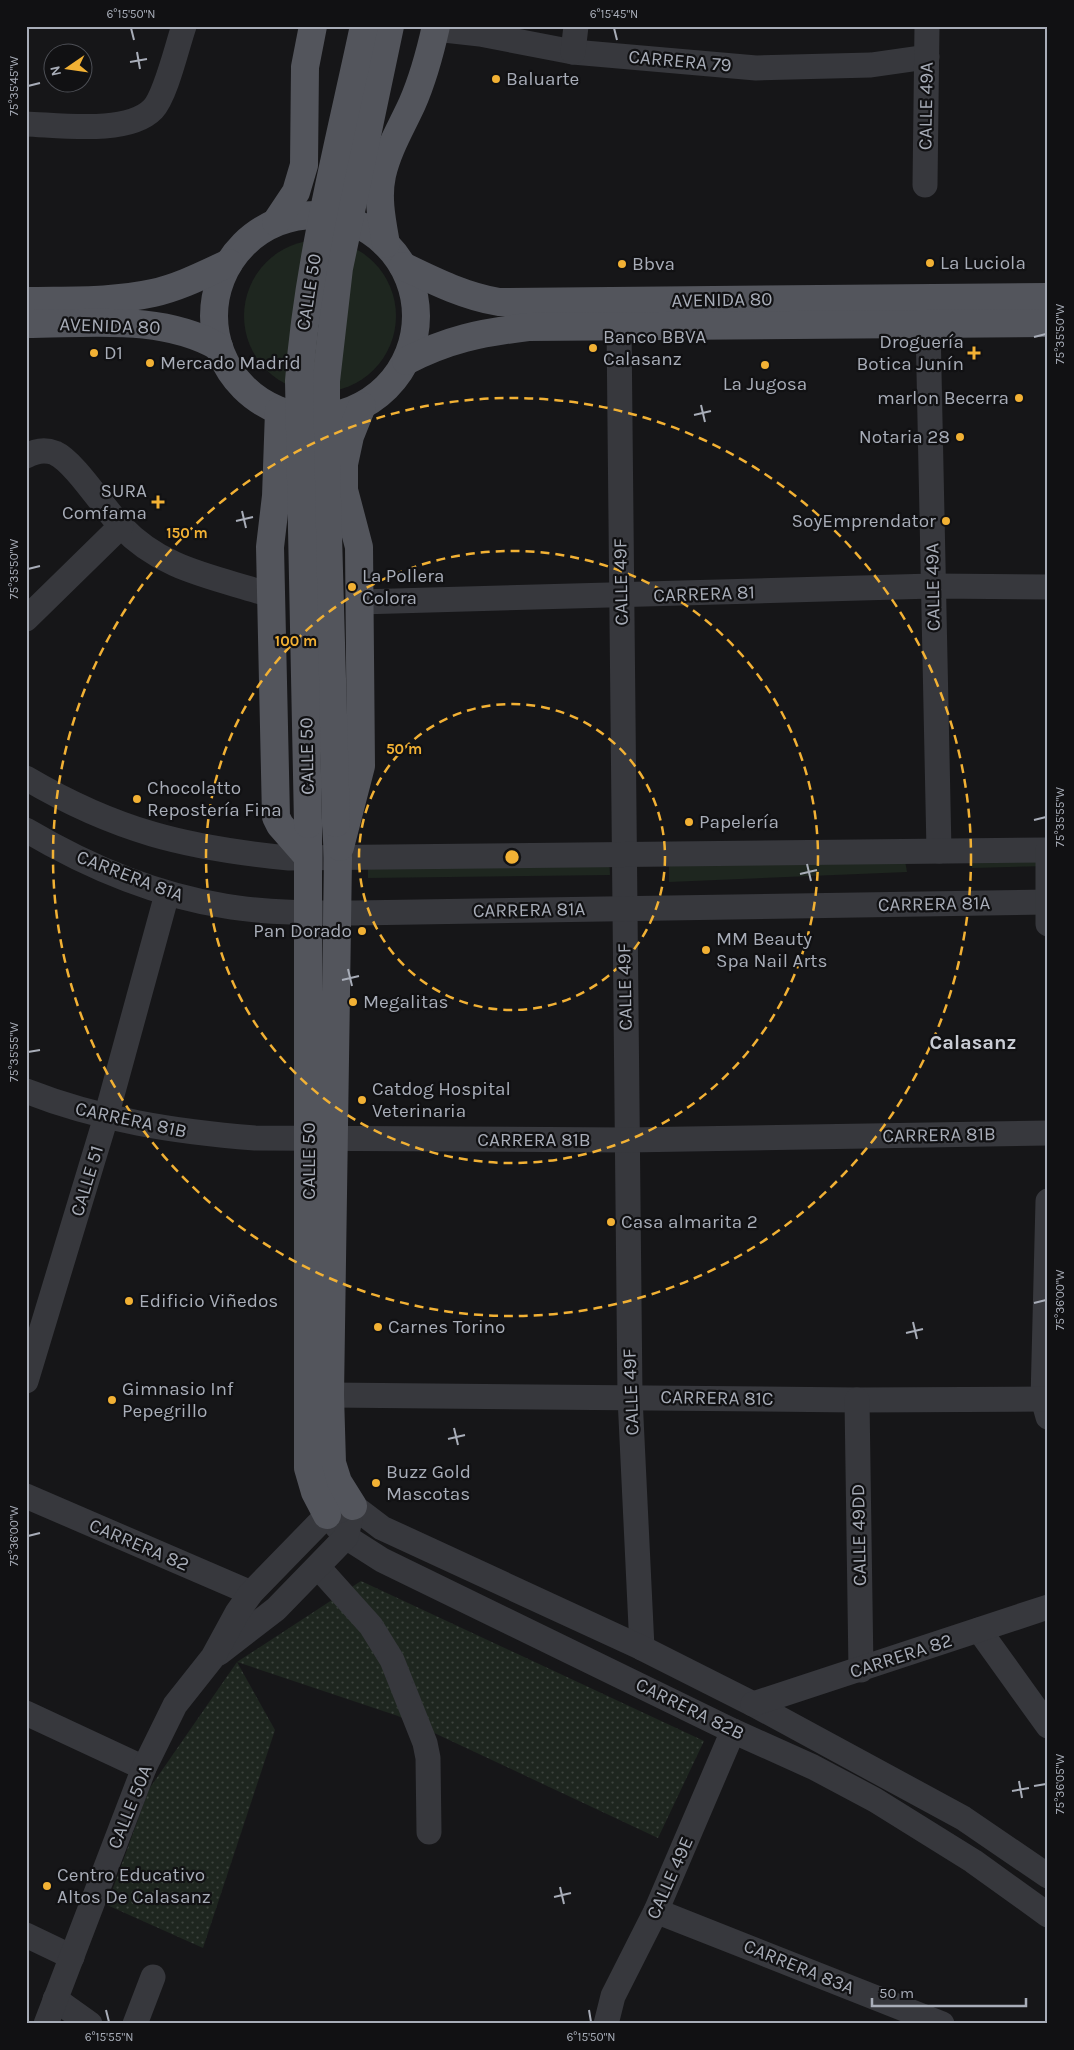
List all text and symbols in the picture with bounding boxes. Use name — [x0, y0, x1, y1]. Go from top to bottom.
text: 6°15'50"N — [106, 7, 156, 21]
text: 6°15'45"N — [590, 7, 638, 21]
north arrow — [42, 42, 92, 92]
street label: CARRERA 79 — [627, 46, 733, 76]
text: 75°35'45"W — [7, 56, 21, 116]
street label: CALLE 49A — [914, 62, 938, 150]
text: N — [46, 64, 65, 78]
place label: Baluarte — [506, 68, 579, 90]
marker: Baluarte — [490, 73, 502, 85]
street label: CALLE 50 — [292, 252, 326, 332]
place label: La Luciola — [940, 252, 1026, 274]
place label: Bbva — [632, 253, 675, 275]
marker: La Luciola — [924, 257, 936, 269]
marker: Bbva — [616, 258, 628, 270]
street label: AVENIDA 80 — [671, 288, 773, 312]
text: 75°35'50"W — [1053, 304, 1067, 364]
street label: AVENIDA 80 — [59, 313, 161, 339]
place label: Banco BBVA Calasanz — [603, 326, 706, 370]
place label: Droguería Botica Junín — [856, 331, 964, 375]
place label: D1 — [104, 342, 123, 364]
marker: Banco BBVA Calasanz — [587, 342, 599, 354]
marker: D1 — [88, 347, 100, 359]
marker: Droguería Botica Junín — [968, 347, 980, 359]
place label: Mercado Madrid — [160, 352, 301, 374]
marker: Mercado Madrid — [144, 357, 156, 369]
marker: La Jugosa — [759, 359, 771, 371]
place label: La Jugosa — [723, 373, 807, 395]
place label: marlon Becerra — [877, 387, 1009, 409]
marker: marlon Becerra — [1013, 392, 1025, 404]
place label: Notaria 28 — [859, 426, 950, 448]
marker: Notaria 28 — [954, 431, 966, 443]
place label: SURA Comfama — [62, 480, 147, 524]
marker: SURA Comfama — [151, 495, 165, 509]
place label: SoyEmprendator — [792, 510, 936, 532]
marker: SoyEmprendator — [940, 515, 952, 527]
text: 150 m — [166, 524, 208, 542]
street label: CALLE 49F — [609, 538, 633, 626]
text: 75°35'50"W — [7, 539, 21, 599]
street label: CALLE 49A — [921, 543, 945, 631]
place label: La Pollera Colora — [362, 565, 444, 609]
marker: La Pollera Colora — [346, 581, 358, 593]
street label: CARRERA 81 — [653, 581, 755, 607]
text: 100 m — [275, 632, 317, 650]
street label: CALLE 50 — [295, 717, 319, 795]
text: 50 m — [386, 740, 422, 758]
place label: Chocolatto Repostería Fina — [147, 777, 282, 821]
text: 75°35'55"W — [1053, 787, 1067, 847]
marker: Chocolatto Repostería Fina — [131, 793, 143, 805]
place label: Papelería — [699, 811, 779, 833]
marker: Papelería — [683, 816, 695, 828]
street label: CARRERA 81A — [74, 846, 187, 906]
centre of rings — [503, 848, 521, 866]
street label: CARRERA 81A — [878, 892, 990, 916]
street label: CARRERA 81A — [473, 898, 585, 922]
place label: Pan Dorado — [253, 920, 352, 942]
marker: Pan Dorado — [356, 925, 368, 937]
place label: MM Beauty Spa Nail Arts — [716, 928, 827, 972]
street label: CALLE 49F — [613, 943, 637, 1031]
marker: MM Beauty Spa Nail Arts — [700, 944, 712, 956]
place label: Megalitas — [363, 991, 449, 1013]
marker: Megalitas — [347, 996, 359, 1008]
text: 75°35'55"W — [7, 1022, 21, 1082]
district label: Calasanz — [930, 1031, 1016, 1054]
place label: Catdog Hospital Veterinaria — [372, 1078, 511, 1122]
marker: Catdog Hospital Veterinaria — [356, 1094, 368, 1106]
street label: CARRERA 81B — [73, 1097, 189, 1143]
street label: CALLE 50 — [298, 1122, 320, 1200]
street label: CARRERA 81B — [882, 1123, 996, 1147]
street label: CARRERA 81B — [477, 1129, 591, 1151]
street label: CALLE 51 — [66, 1143, 108, 1219]
place label: Casa almarita 2 — [621, 1211, 758, 1233]
marker: Casa almarita 2 — [605, 1216, 617, 1228]
text: 75°36'00"W — [1053, 1269, 1067, 1330]
place label: Edificio Viñedos — [139, 1290, 278, 1312]
marker: Edificio Viñedos — [123, 1295, 135, 1307]
place label: Carnes Torino — [388, 1316, 505, 1338]
marker: Carnes Torino — [372, 1321, 384, 1333]
street label: CALLE 49F — [618, 1348, 644, 1436]
place label: Gimnasio Inf Pepegrillo — [122, 1378, 234, 1422]
street label: CARRERA 81C — [660, 1386, 774, 1410]
marker: Gimnasio Inf Pepegrillo — [106, 1394, 118, 1406]
place label: Buzz Gold Mascotas — [386, 1461, 471, 1505]
marker: Buzz Gold Mascotas — [370, 1477, 382, 1489]
street label: CALLE 49DD — [847, 1484, 871, 1586]
text: 75°36'00"W — [7, 1505, 21, 1566]
street label: CARRERA 82 — [86, 1514, 192, 1576]
street label: CARRERA 82 — [847, 1629, 955, 1683]
street label: CARRERA 82B — [632, 1673, 748, 1745]
text: 75°36'05"W — [1053, 1754, 1067, 1814]
street label: CALLE 50A — [103, 1762, 157, 1852]
street label: CALLE 49E — [642, 1833, 698, 1923]
place label: Centro Educativo Altos De Calasanz — [57, 1864, 211, 1908]
marker: Centro Educativo Altos De Calasanz — [41, 1880, 53, 1892]
street label: CARRERA 83A — [740, 1935, 858, 1999]
scale bar — [872, 1975, 1025, 2007]
text: 50 m — [879, 1984, 914, 2002]
text: 6°15'55"N — [85, 2030, 133, 2044]
text: 6°15'50"N — [566, 2030, 616, 2044]

